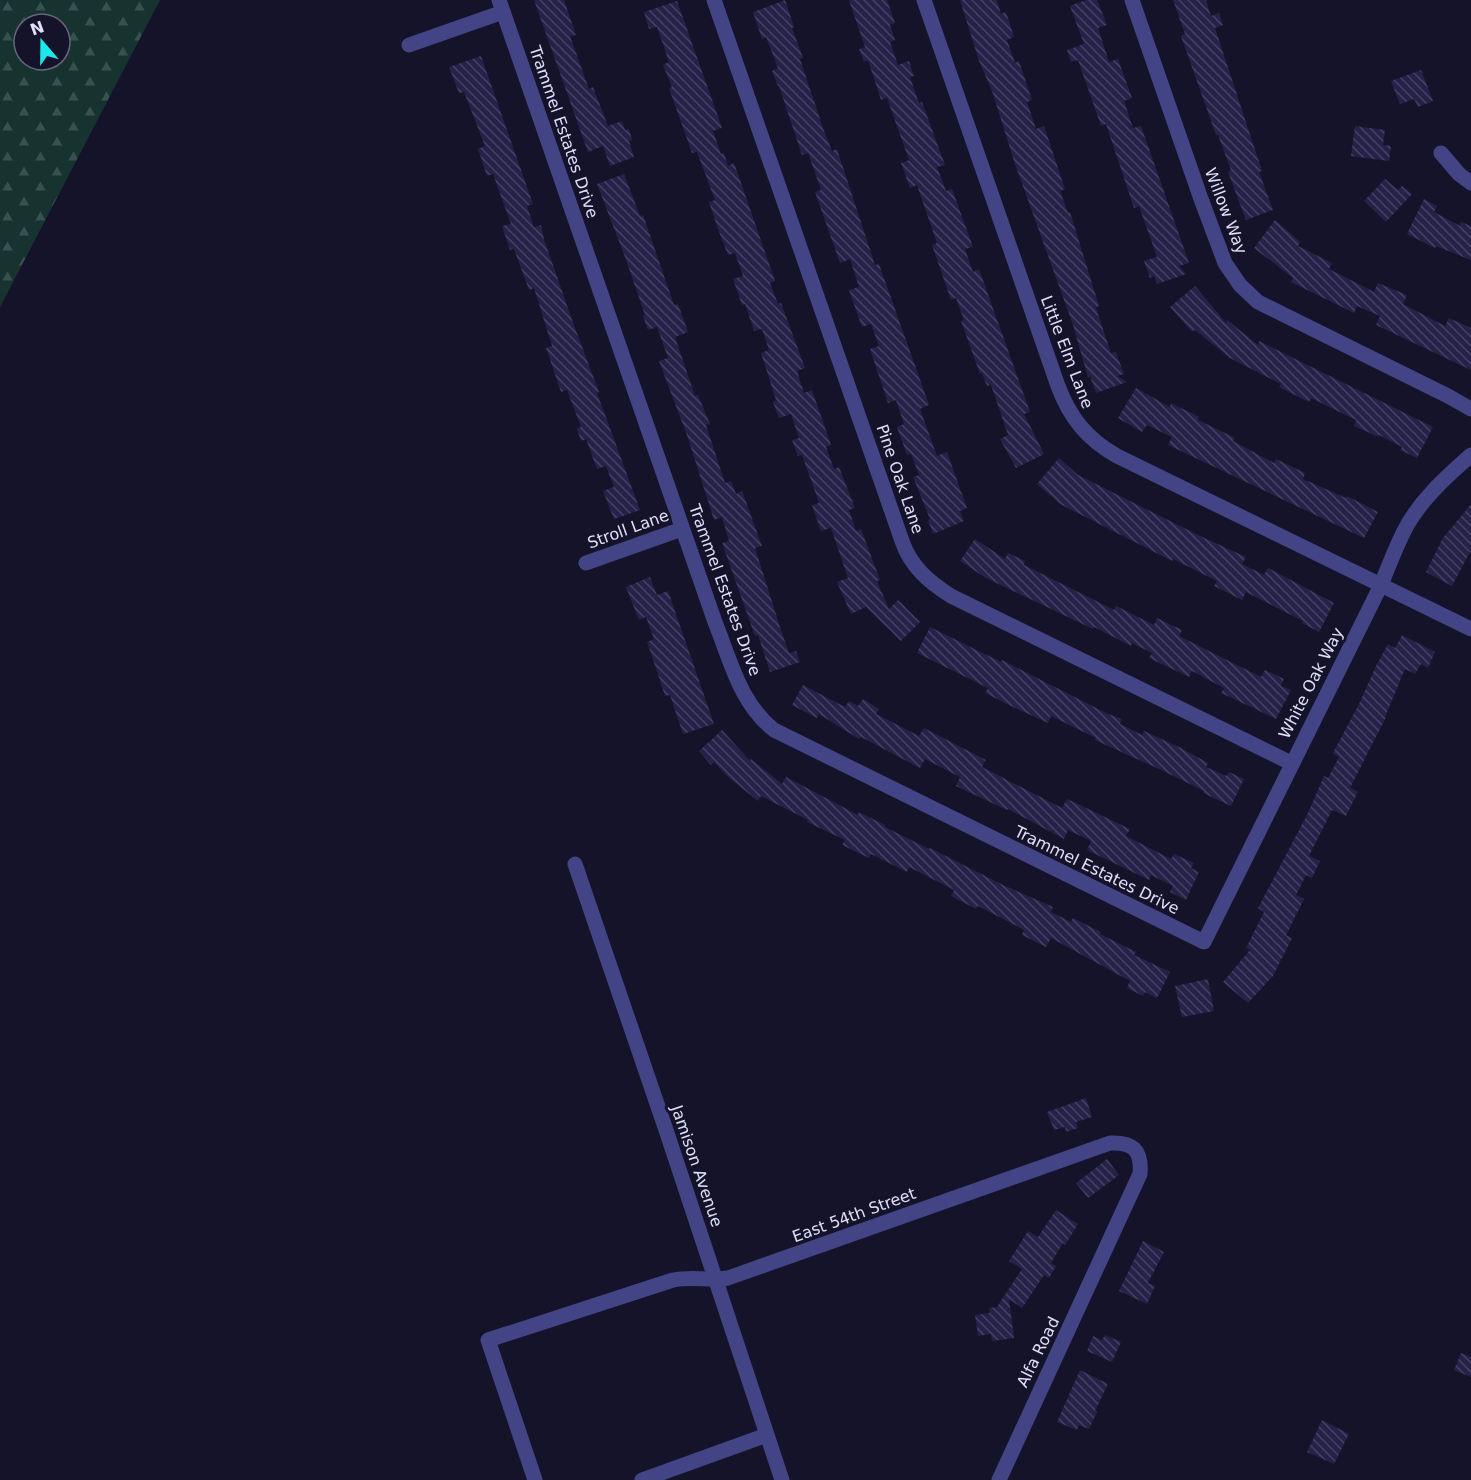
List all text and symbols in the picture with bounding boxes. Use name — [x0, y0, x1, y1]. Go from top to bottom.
north arrow — [12, 12, 72, 72]
text: N — [27, 17, 47, 40]
street label: Trammel Estates Drive — [525, 42, 602, 221]
street label: Willow Way — [1201, 165, 1251, 257]
street label: Little Elm Lane — [1037, 293, 1097, 411]
street label: Pine Oak Lane — [872, 422, 928, 536]
street label: Trammel Estates Drive — [685, 501, 765, 678]
street label: Stroll Lane — [585, 506, 671, 552]
street label: White Oak Way — [1275, 624, 1347, 742]
street label: Trammel Estates Drive — [1011, 821, 1183, 918]
street label: Jamison Avenue — [667, 1102, 727, 1229]
street label: East 54th Street — [790, 1184, 918, 1246]
street label: Alfa Road — [1013, 1314, 1063, 1390]

